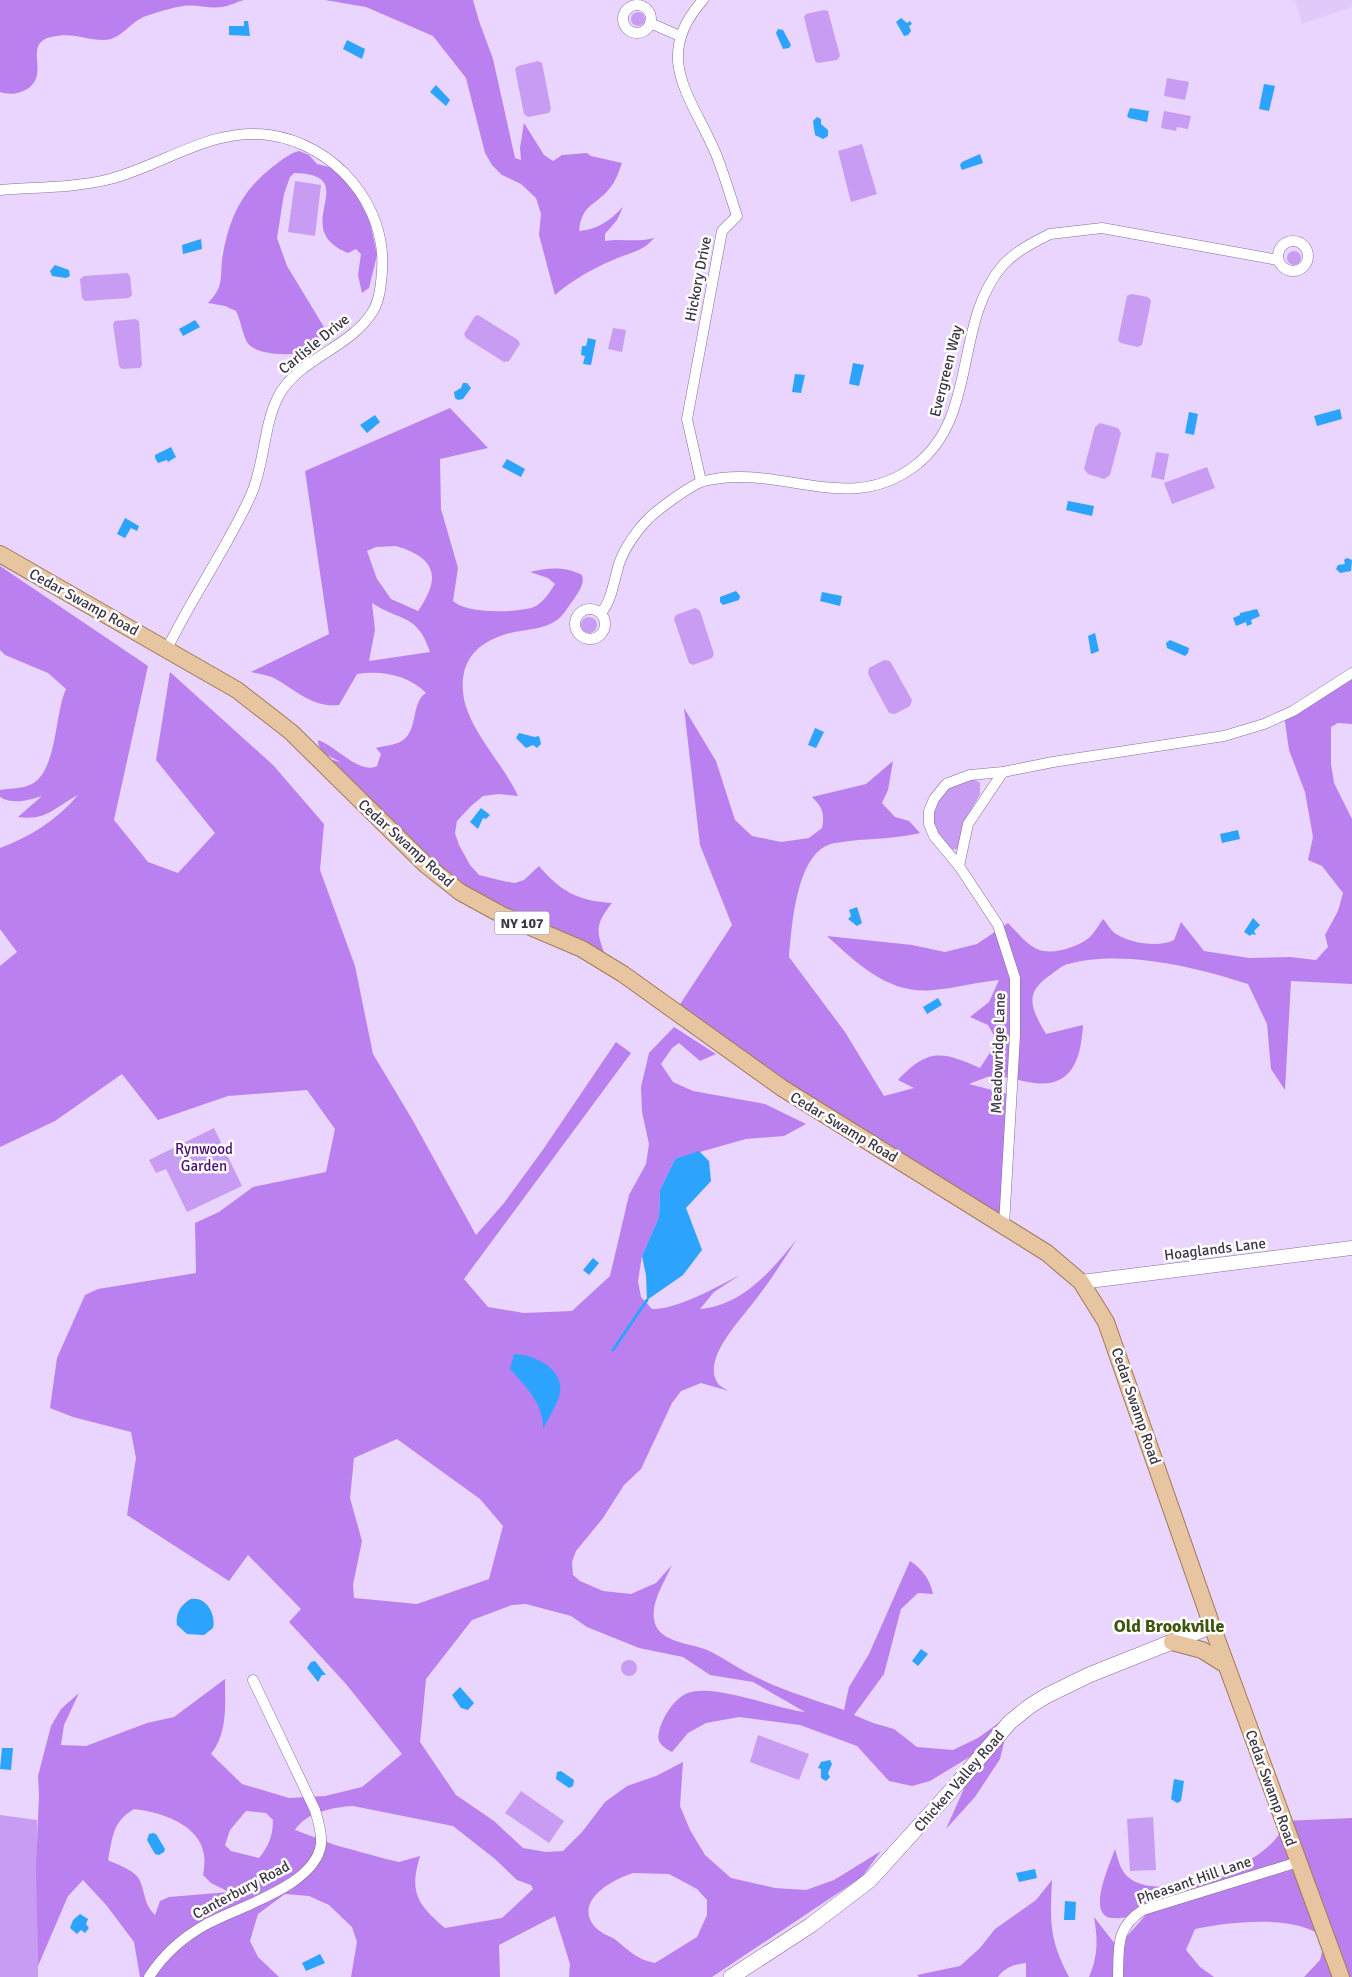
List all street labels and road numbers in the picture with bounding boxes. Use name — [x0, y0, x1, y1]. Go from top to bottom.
street label: Hickory Drive — [681, 235, 715, 323]
street label: Carlisle Drive — [275, 310, 353, 378]
street label: Evergreen Way — [926, 323, 966, 419]
street label: Cedar Swamp Road — [26, 564, 142, 640]
street label: Cedar Swamp Road — [354, 795, 458, 891]
road number: NY 107 — [494, 911, 550, 934]
street label: Meadowridge Lane — [987, 992, 1009, 1114]
street label: Cedar Swamp Road — [787, 1088, 901, 1166]
street label: Hoaglands Lane — [1163, 1234, 1267, 1264]
street label: Cedar Swamp Road — [1108, 1345, 1164, 1467]
street label: Chicken Valley Road — [910, 1727, 1008, 1835]
street label: Cedar Swamp Road — [1242, 1727, 1300, 1849]
street label: Pheasant Hill Lane — [1134, 1852, 1254, 1908]
street label: Canterbury Road — [189, 1857, 293, 1923]

